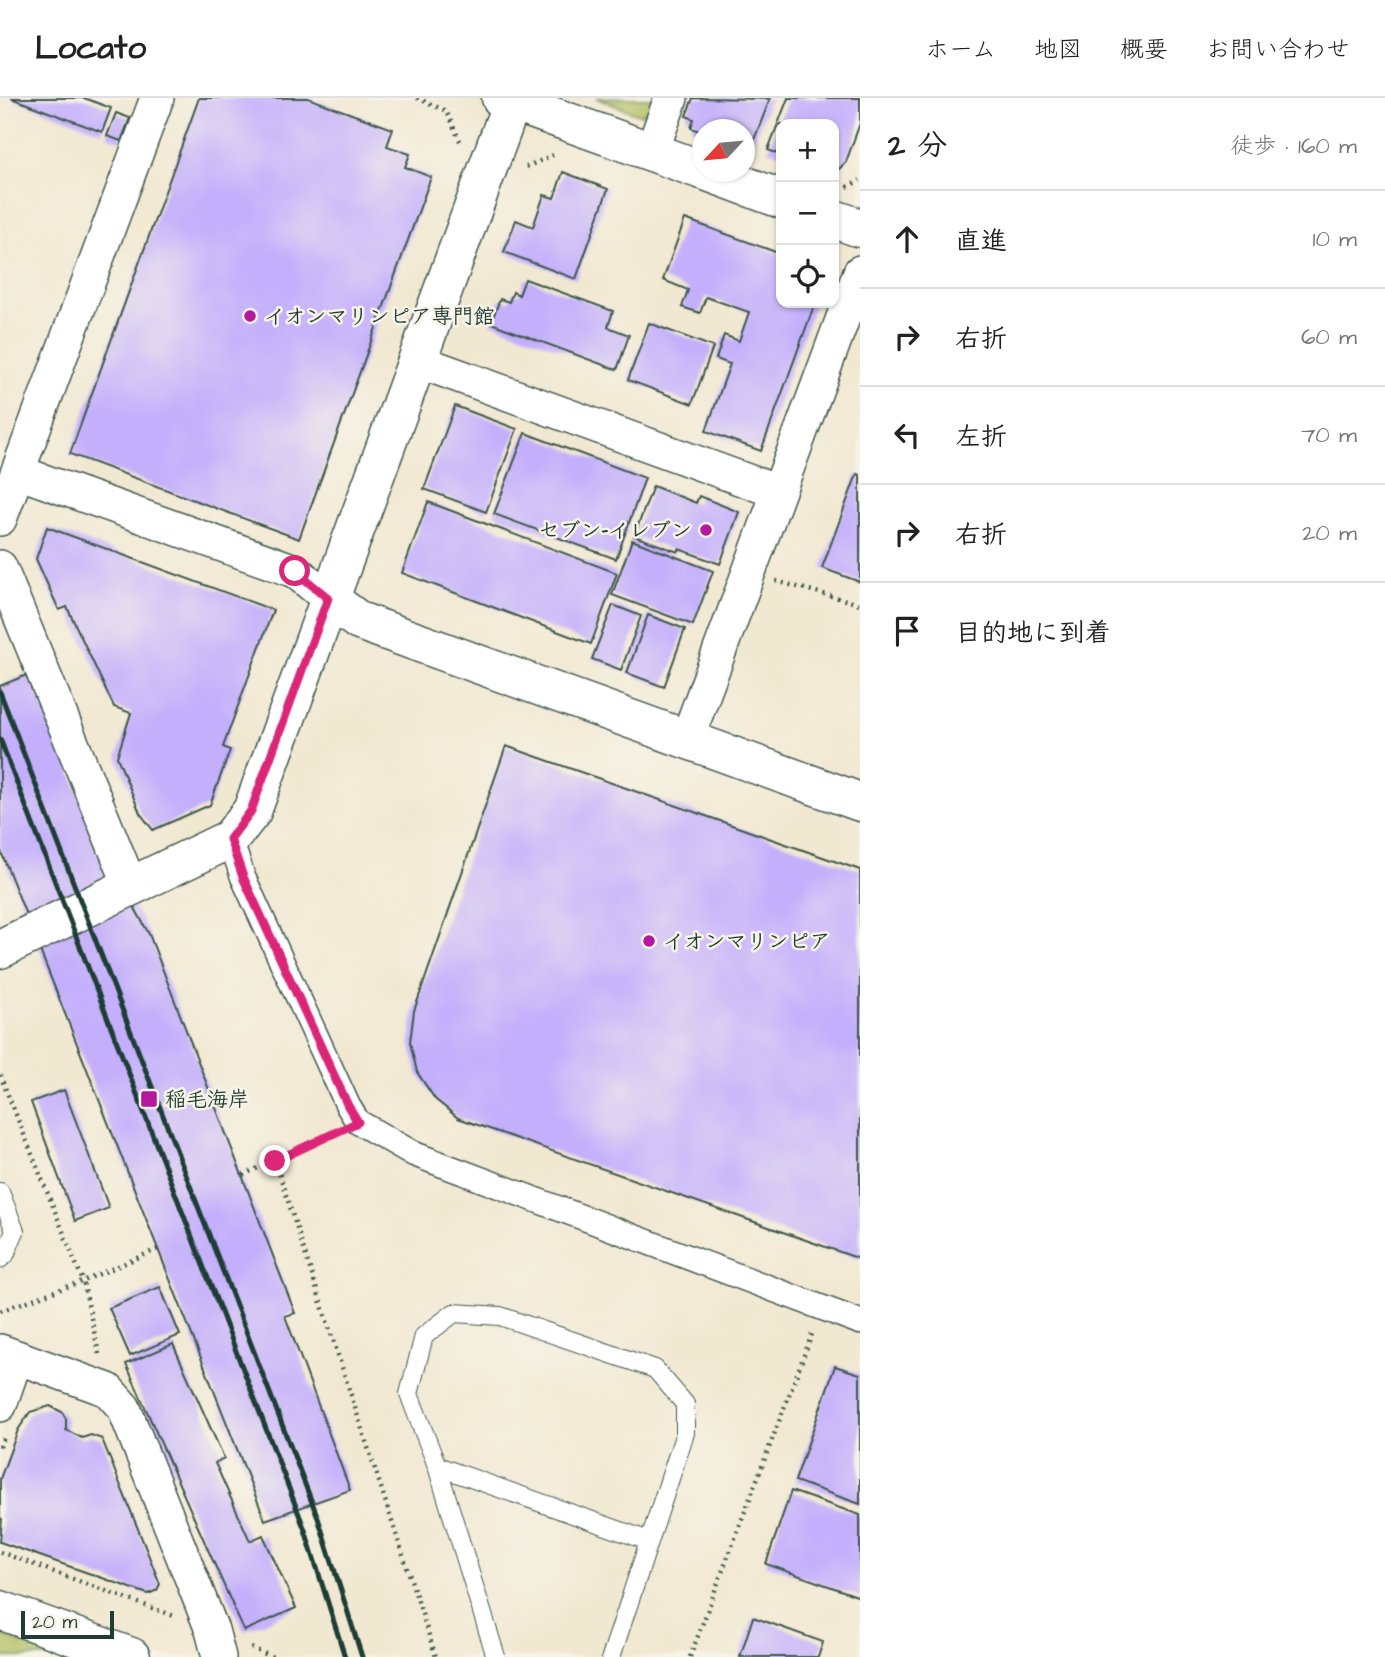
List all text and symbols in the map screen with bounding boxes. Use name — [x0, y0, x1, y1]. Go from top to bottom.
text: Locato — [35, 25, 146, 71]
text: ホーム — [925, 33, 996, 67]
text: 地図 — [1034, 33, 1082, 67]
text: 概要 — [1120, 33, 1168, 67]
text: お問い合わせ — [1206, 33, 1350, 67]
north arrow — [692, 119, 755, 182]
map controls — [776, 119, 839, 308]
button: + — [776, 119, 839, 182]
text: 2 分 — [888, 125, 947, 167]
text: 徒歩 · 160 m — [1230, 130, 1357, 162]
button: − — [776, 182, 839, 245]
icon: ahead — [888, 220, 926, 258]
text: 直進 — [955, 223, 1007, 259]
text: 10 m — [1312, 223, 1357, 255]
button: locate — [776, 245, 839, 308]
place label: イオンマリンピア専門館 — [264, 302, 495, 331]
marker: イオンマリンピア専門館 — [242, 308, 258, 324]
icon: right — [888, 318, 926, 356]
text: 右折 — [955, 321, 1007, 357]
text: 60 m — [1301, 321, 1357, 353]
icon: left — [888, 416, 926, 454]
text: 左折 — [955, 419, 1007, 455]
text: 70 m — [1301, 419, 1357, 451]
icon: right — [888, 514, 926, 552]
place label: セブン-イレブン — [538, 516, 692, 545]
text: 右折 — [955, 517, 1007, 553]
text: 20 m — [1302, 517, 1357, 549]
marker: セブン-イレブン — [698, 522, 714, 538]
route start — [279, 555, 310, 586]
icon: arrive — [888, 612, 926, 650]
text: 目的地に到着 — [955, 615, 1111, 651]
place label: イオンマリンピア — [663, 927, 831, 956]
marker: イオンマリンピア — [641, 933, 657, 949]
place label: 稲毛海岸 — [165, 1085, 249, 1114]
marker: 稲毛海岸 — [139, 1089, 159, 1109]
route end — [259, 1145, 290, 1176]
scale bar — [21, 1608, 114, 1640]
text: 20 m — [32, 1609, 77, 1636]

